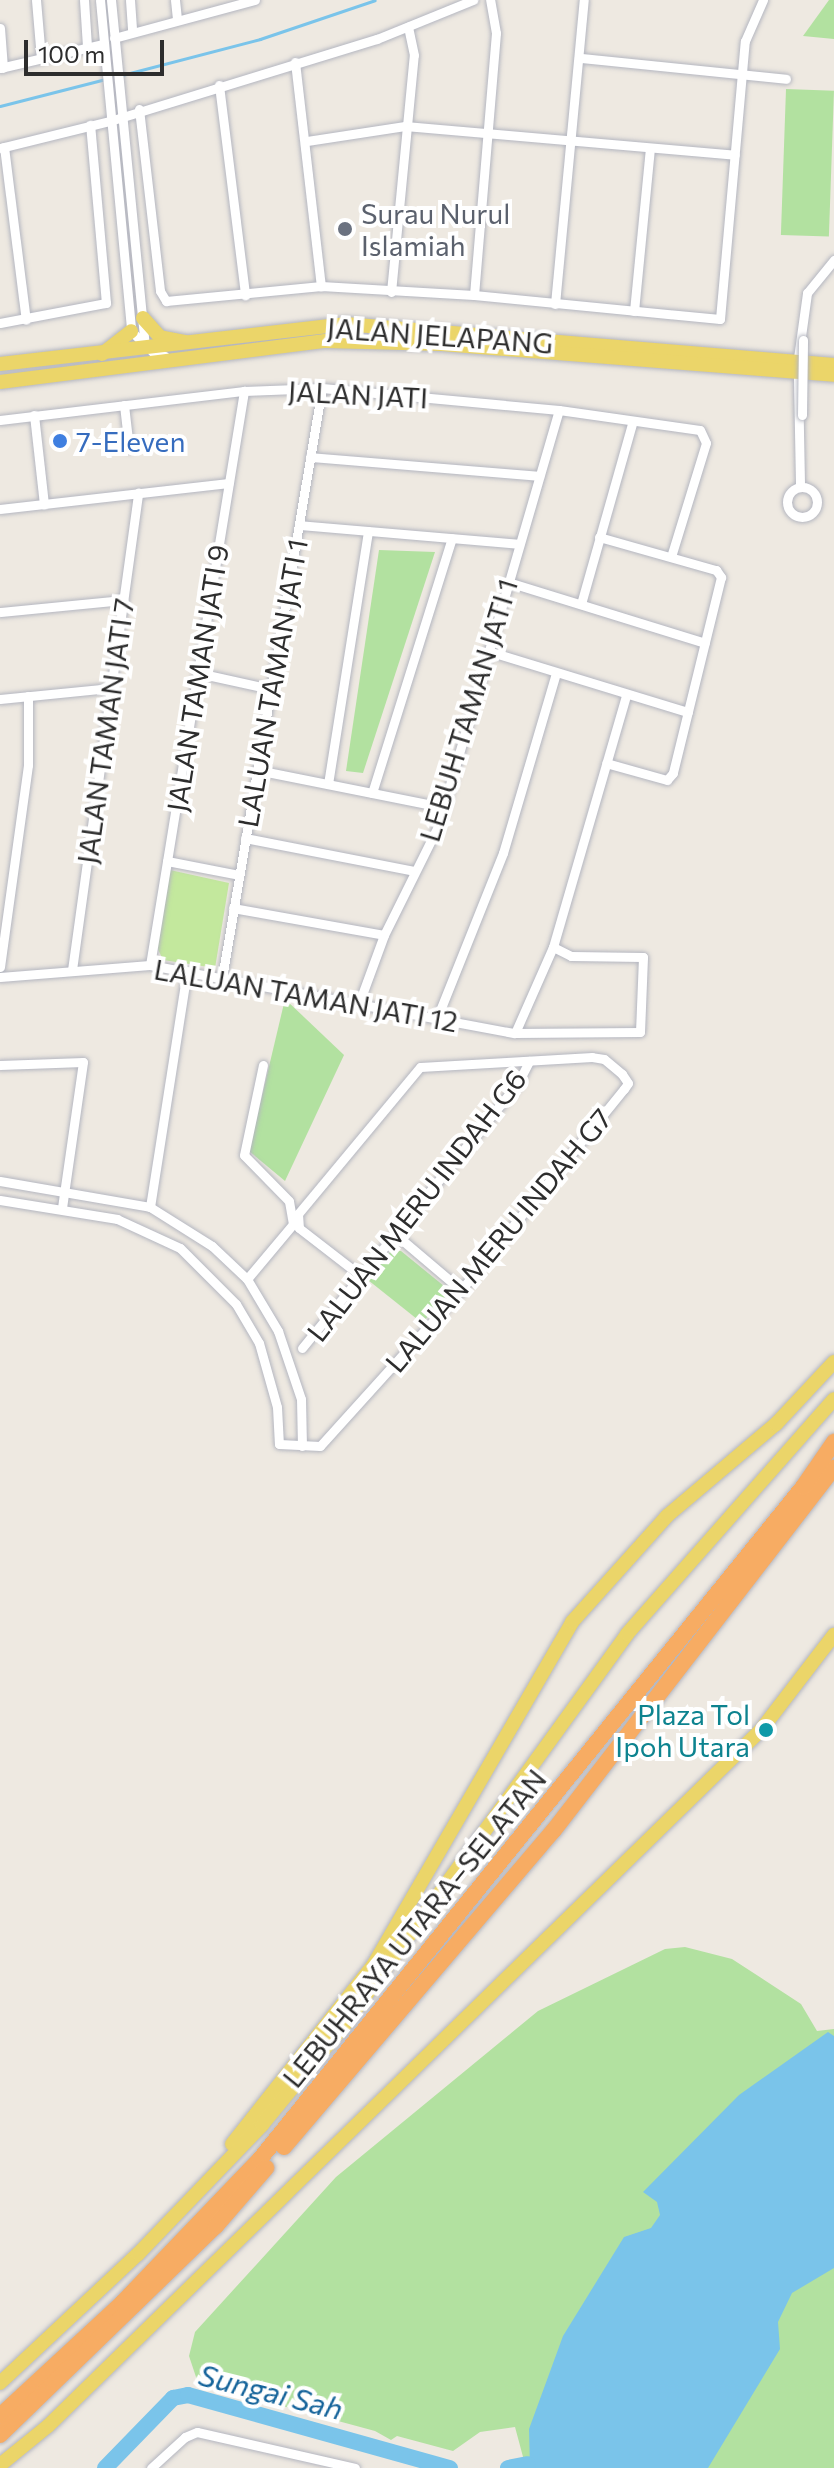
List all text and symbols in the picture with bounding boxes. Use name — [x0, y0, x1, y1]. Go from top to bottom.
scale bar — [28, 24, 168, 74]
text: 100 m — [38, 39, 105, 68]
place label: Surau Nurul Islamiah — [361, 196, 510, 262]
marker: Surau Nurul Islamiah — [336, 220, 354, 238]
street label: JALAN JELAPANG — [326, 310, 554, 360]
street label: JALAN JATI — [287, 374, 429, 414]
place label: 7-Eleven — [76, 424, 185, 458]
marker: 7-Eleven — [51, 432, 69, 450]
street label: LALUAN TAMAN JATI 1 — [230, 536, 314, 830]
street label: JALAN TAMAN JATI 9 — [159, 542, 235, 814]
street label: LEBUH TAMAN JATI 1 — [412, 575, 524, 845]
street label: JALAN TAMAN JATI 7 — [70, 596, 140, 866]
street label: LALUAN TAMAN JATI 12 — [152, 952, 460, 1038]
street label: LALUAN MERU INDAH G6 — [299, 1062, 533, 1348]
street label: LALUAN MERU INDAH G7 — [378, 1101, 618, 1379]
place label: Plaza Tol Ipoh Utara — [615, 1697, 750, 1763]
marker: Plaza Tol Ipoh Utara — [757, 1721, 775, 1739]
street label: LEBUHRAYA UTARA–SELATAN — [275, 1762, 553, 2094]
water label: Sungai Sah — [195, 2356, 347, 2426]

